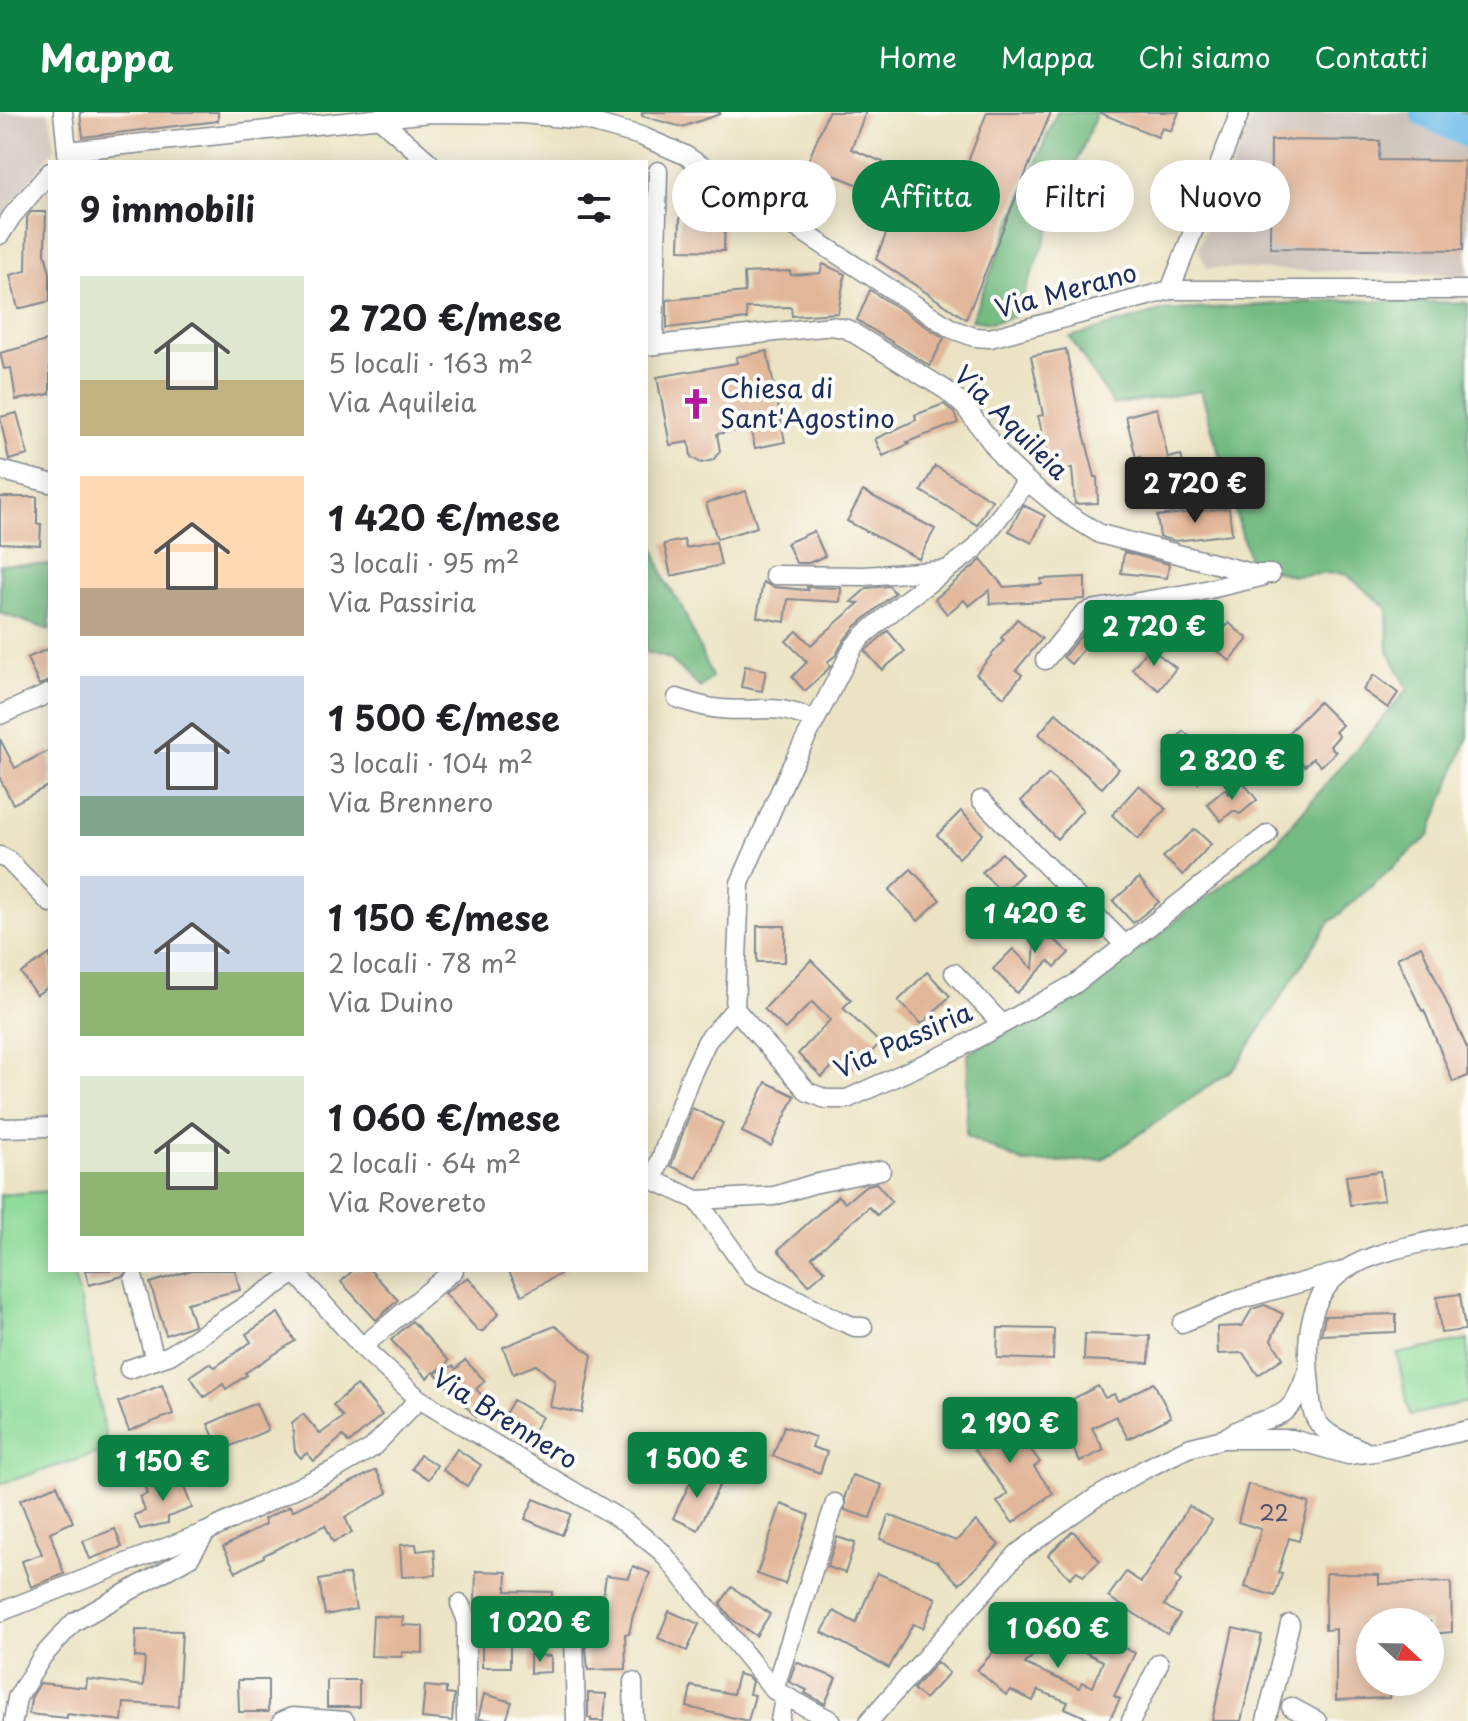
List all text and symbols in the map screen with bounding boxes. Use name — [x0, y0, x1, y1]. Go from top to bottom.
text: Mappa — [40, 28, 173, 85]
text: Home — [879, 35, 957, 78]
text: Mappa — [1001, 35, 1094, 78]
text: Chi siamo — [1138, 35, 1271, 78]
text: Contatti — [1315, 35, 1428, 78]
chip: Compra — [672, 160, 836, 232]
chip: Affitta — [852, 160, 1000, 232]
chip: Filtri — [1016, 160, 1134, 232]
chip: Nuovo — [1150, 160, 1290, 232]
text: 9 immobili — [80, 182, 255, 234]
icon: filters — [572, 186, 616, 230]
street label: Via Merano — [990, 252, 1141, 327]
text: 2 720 €/mese — [328, 291, 562, 343]
icon: home — [144, 308, 240, 404]
text: 5 locali · 163 m² — [328, 343, 533, 382]
street label: Via Aquileia — [946, 356, 1078, 488]
place label: Chiesa di Sant'Agostino — [720, 368, 895, 437]
text: Via Aquileia — [328, 382, 477, 421]
church icon: Chiesa di Sant'Agostino — [679, 387, 713, 421]
pin: 2 720 € — [1121, 457, 1269, 525]
text: 2 720 € — [1143, 463, 1247, 502]
text: 1 420 €/mese — [328, 491, 560, 543]
icon: home — [144, 508, 240, 604]
text: 3 locali · 95 m² — [328, 543, 519, 582]
text: Via Passiria — [328, 582, 476, 621]
pin: 2 720 € — [1080, 600, 1228, 668]
text: 2 720 € — [1102, 606, 1206, 645]
text: 1 500 €/mese — [328, 691, 560, 743]
icon: home — [144, 708, 240, 804]
pin: 2 820 € — [1158, 734, 1306, 802]
text: 2 820 € — [1179, 740, 1285, 779]
text: 3 locali · 104 m² — [328, 743, 533, 782]
text: Via Brennero — [328, 782, 493, 821]
pin: 1 420 € — [961, 887, 1109, 955]
text: 1 150 €/mese — [328, 891, 549, 943]
text: 1 420 € — [984, 893, 1086, 932]
icon: home — [144, 908, 240, 1004]
text: 2 locali · 78 m² — [328, 943, 517, 982]
text: Via Duino — [328, 982, 454, 1021]
street label: Via Passiria — [827, 992, 978, 1087]
text: 1 060 €/mese — [328, 1091, 560, 1143]
icon: home — [144, 1108, 240, 1204]
text: 2 locali · 64 m² — [328, 1143, 521, 1182]
text: Via Rovereto — [328, 1182, 486, 1221]
street label: Via Brennero — [425, 1357, 586, 1478]
pin: 2 190 € — [936, 1397, 1084, 1465]
text: 2 190 € — [961, 1403, 1059, 1442]
pin: 1 500 € — [623, 1432, 771, 1500]
pin: 1 150 € — [89, 1435, 237, 1503]
text: 1 500 € — [646, 1438, 748, 1477]
text: 1 150 € — [116, 1441, 210, 1480]
house number: 22 — [1259, 1495, 1289, 1528]
pin: 1 020 € — [466, 1596, 614, 1664]
text: 1 020 € — [489, 1602, 591, 1641]
pin: 1 060 € — [984, 1602, 1132, 1670]
text: 1 060 € — [1006, 1608, 1110, 1647]
north arrow — [1356, 1608, 1444, 1696]
map controls — [1356, 1608, 1444, 1696]

